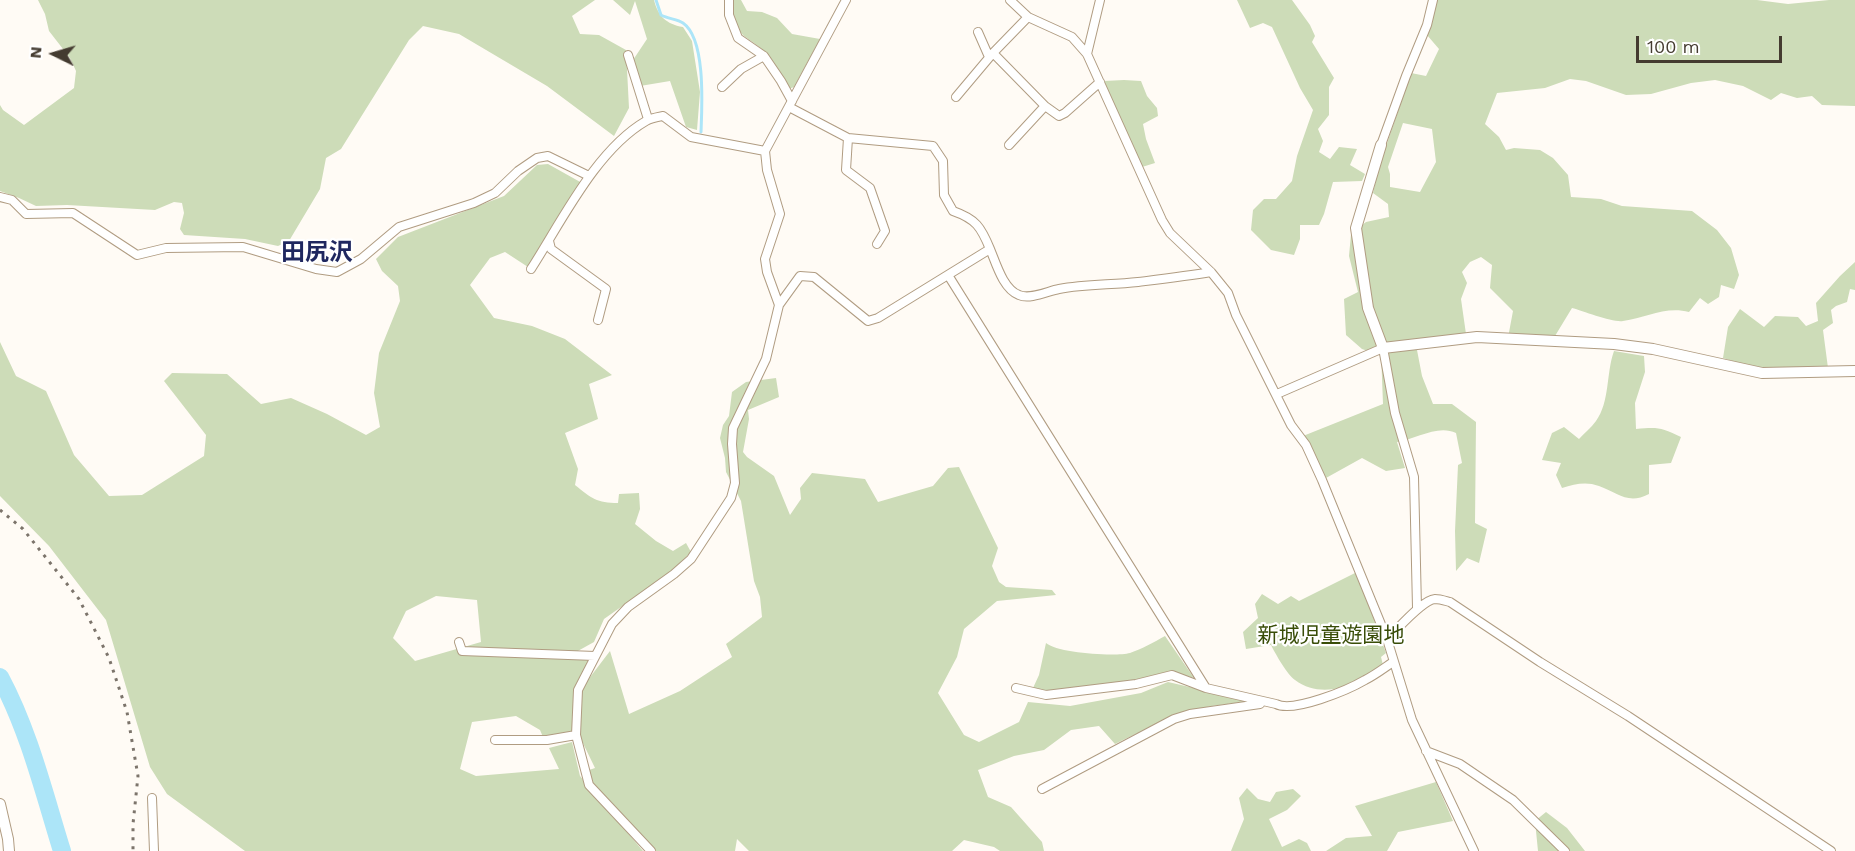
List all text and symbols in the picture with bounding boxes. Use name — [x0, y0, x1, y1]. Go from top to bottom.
north arrow — [24, 24, 84, 84]
scale bar — [1639, 24, 1784, 62]
text: 100 m — [1647, 36, 1700, 57]
text: N — [26, 46, 46, 59]
district label: 田尻沢 — [281, 239, 353, 267]
park label: 新城児童遊園地 — [1258, 623, 1404, 649]

